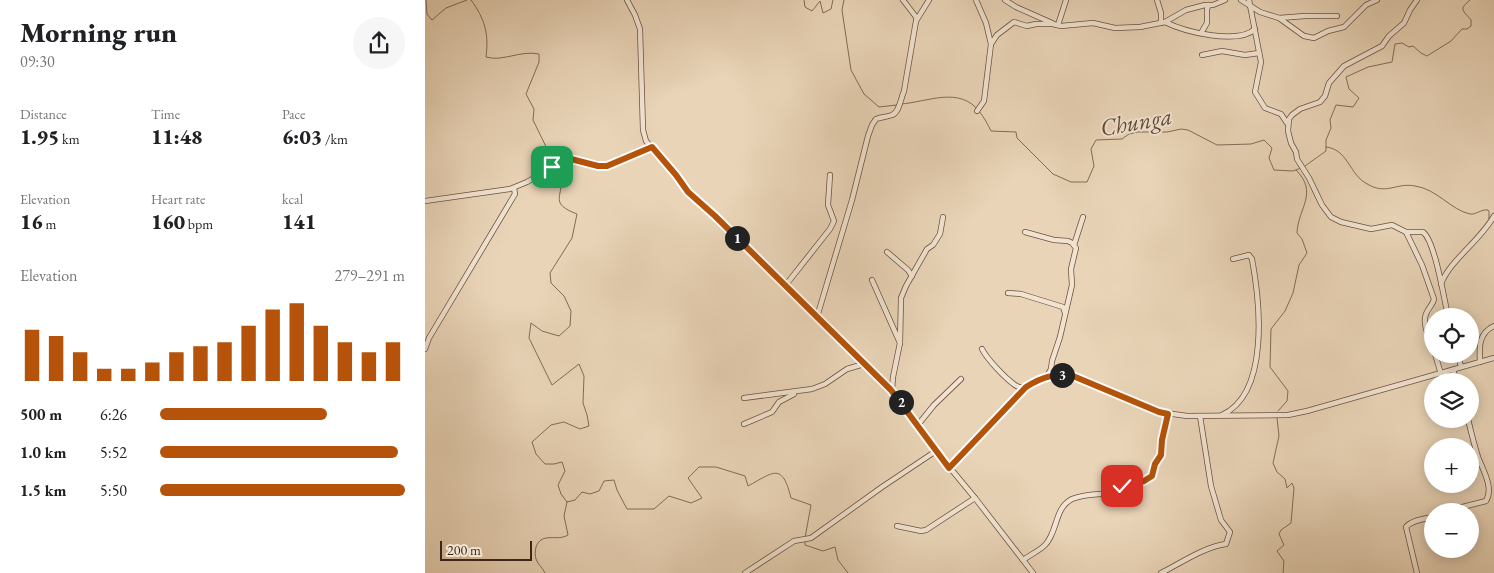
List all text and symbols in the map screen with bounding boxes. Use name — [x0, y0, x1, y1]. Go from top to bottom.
text: Morning run — [20, 14, 177, 50]
button: share — [353, 17, 405, 69]
text: 09:30 — [20, 51, 55, 72]
water label: Chunga — [1097, 100, 1174, 143]
text: Distance — [20, 105, 67, 123]
text: Time — [151, 105, 180, 123]
text: Pace — [282, 105, 306, 123]
text: 1.95 — [20, 123, 59, 150]
text: 11:48 — [151, 123, 202, 150]
text: 6:03 — [282, 123, 322, 150]
text: km — [59, 130, 80, 148]
text: /km — [322, 130, 348, 148]
pin — [531, 146, 573, 188]
icon: arrive — [538, 153, 566, 181]
text: Elevation — [20, 190, 70, 208]
text: Heart rate — [151, 190, 205, 208]
text: kcal — [282, 190, 303, 208]
text: 16 — [20, 208, 43, 235]
text: 160 — [151, 208, 185, 235]
text: 141 — [282, 208, 316, 235]
text: m — [43, 215, 56, 233]
text: bpm — [185, 215, 213, 233]
pin: 1 — [725, 226, 749, 250]
text: 1 — [734, 229, 741, 247]
text: Elevation — [20, 265, 78, 286]
text: 279–291 m — [334, 265, 405, 286]
map controls — [1424, 308, 1479, 558]
button: locate — [1424, 308, 1479, 363]
pin: 3 — [1049, 362, 1075, 388]
text: 3 — [1059, 366, 1066, 384]
button: layers — [1424, 373, 1479, 428]
pin: 2 — [889, 390, 913, 414]
text: 2 — [898, 393, 905, 411]
text: 500 m — [20, 404, 62, 425]
text: 6:26 — [100, 404, 127, 425]
button: + — [1424, 438, 1479, 493]
text: 1.0 km — [20, 442, 66, 463]
text: 5:52 — [100, 442, 127, 463]
pin — [1101, 465, 1143, 507]
icon: check — [1108, 472, 1136, 500]
text: 1.5 km — [20, 480, 66, 501]
text: 5:50 — [100, 480, 127, 501]
button: − — [1424, 503, 1479, 558]
scale bar — [440, 538, 533, 561]
text: 200 m — [447, 541, 481, 559]

